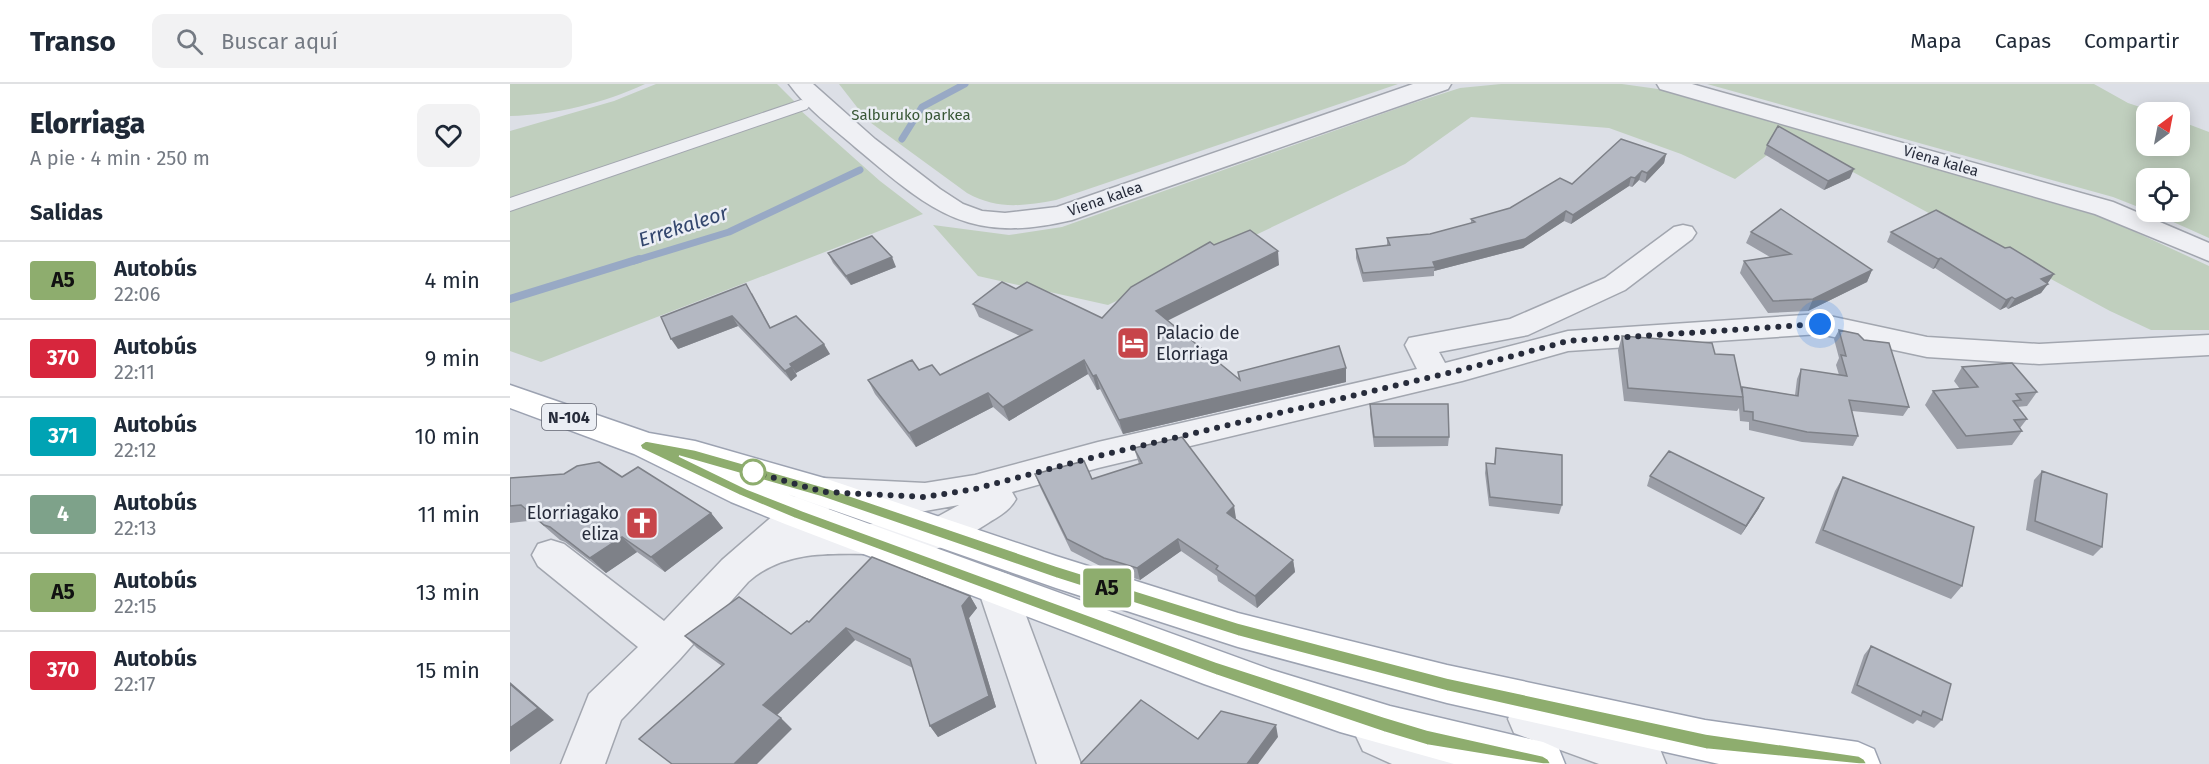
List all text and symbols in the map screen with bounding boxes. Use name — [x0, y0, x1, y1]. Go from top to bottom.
search box — [152, 14, 572, 68]
text: Transo — [30, 25, 116, 58]
icon: search — [173, 25, 206, 58]
text: Buscar aquí — [221, 28, 338, 55]
text: Mapa — [1910, 28, 1962, 54]
text: Capas — [1995, 28, 2051, 54]
text: Compartir — [2084, 28, 2179, 54]
north arrow — [2136, 102, 2190, 156]
map controls — [2136, 102, 2190, 222]
button: heart — [417, 104, 480, 167]
park label: Salburuko parkea — [851, 106, 971, 124]
text: Elorriaga — [30, 107, 145, 140]
street label: Viena kalea — [1901, 142, 1981, 180]
text: A pie · 4 min · 250 m — [30, 146, 210, 170]
button: locate — [2136, 168, 2190, 222]
street label: Viena kalea — [1065, 178, 1145, 220]
text: Salidas — [30, 199, 103, 226]
water label: Errekaleor — [635, 200, 732, 252]
text: Autobús — [114, 255, 197, 282]
text: A5 — [51, 267, 75, 293]
text: 4 min — [425, 267, 480, 294]
text: 22:06 — [114, 282, 160, 306]
your location — [1805, 309, 1835, 339]
place label: Palacio de Elorriaga — [1156, 322, 1240, 365]
hotel icon: Palacio de Elorriaga — [1115, 325, 1151, 361]
text: Autobús — [114, 333, 197, 360]
text: 370 — [47, 345, 79, 371]
text: 9 min — [425, 345, 480, 372]
text: 22:11 — [114, 360, 155, 384]
road number: N-104 — [542, 404, 596, 430]
text: Autobús — [114, 411, 197, 438]
text: 371 — [48, 423, 78, 449]
text: 10 min — [414, 423, 480, 450]
text: 22:12 — [114, 438, 156, 462]
unlabelled marker — [740, 459, 766, 485]
text: Autobús — [114, 489, 197, 516]
text: 4 — [57, 501, 69, 527]
text: 11 min — [417, 501, 480, 528]
place label: Elorriagako eliza — [527, 502, 619, 545]
church icon: Elorriagako eliza — [624, 505, 660, 541]
text: 22:13 — [114, 516, 156, 540]
text: Autobús — [114, 567, 197, 594]
line badge: A5 — [1080, 568, 1134, 608]
text: A5 — [1095, 575, 1119, 601]
text: A5 — [51, 579, 75, 605]
text: 13 min — [416, 579, 480, 606]
text: 22:15 — [114, 594, 156, 618]
text: Autobús — [114, 645, 197, 672]
text: 370 — [47, 657, 79, 683]
text: 15 min — [416, 657, 480, 684]
text: 22:17 — [114, 672, 155, 696]

